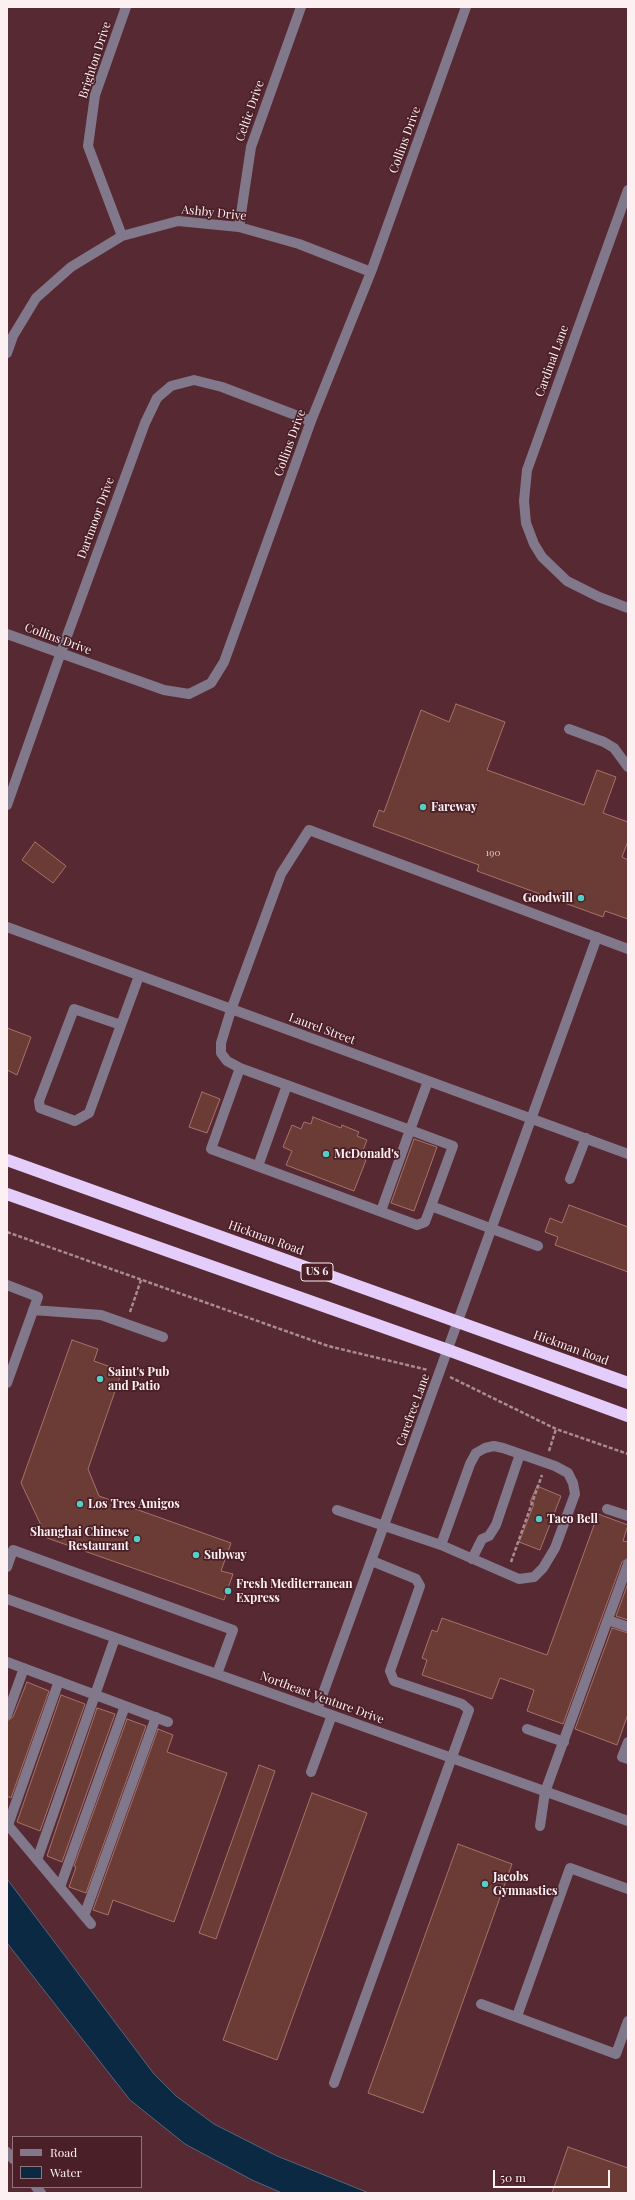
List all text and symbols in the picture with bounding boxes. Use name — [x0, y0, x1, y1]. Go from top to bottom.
street label: Brighton Drive — [76, 20, 114, 100]
street label: Celtic Drive — [233, 79, 267, 143]
street label: Collins Drive — [386, 105, 424, 175]
street label: Ashby Drive — [181, 202, 247, 224]
street label: Cardinal Lane — [532, 323, 572, 399]
street label: Collins Drive — [271, 408, 309, 478]
street label: Dartmoor Drive — [75, 475, 117, 561]
street label: Collins Drive — [23, 620, 93, 658]
place label: Fareway — [431, 800, 477, 814]
marker: Fareway — [418, 802, 428, 812]
house number: 190 — [486, 847, 500, 859]
place label: Goodwill — [523, 891, 573, 905]
marker: Goodwill — [576, 893, 586, 903]
street label: Laurel Street — [287, 1010, 357, 1048]
place label: McDonald's — [334, 1147, 399, 1161]
marker: McDonald's — [321, 1149, 331, 1159]
street label: Hickman Road — [226, 1218, 306, 1258]
road number: US 6 — [301, 1263, 333, 1281]
street label: Hickman Road — [531, 1328, 611, 1368]
place label: Saint's Pub and Patio — [108, 1365, 169, 1393]
street label: Carefree Lane — [393, 1372, 433, 1448]
marker: Saint's Pub and Patio — [95, 1374, 105, 1384]
place label: Los Tres Amigos — [88, 1497, 180, 1511]
marker: Los Tres Amigos — [75, 1499, 85, 1509]
place label: Taco Bell — [547, 1512, 598, 1526]
marker: Taco Bell — [534, 1514, 544, 1524]
place label: Shanghai Chinese Restaurant — [30, 1525, 129, 1553]
marker: Shanghai Chinese Restaurant — [132, 1534, 142, 1544]
place label: Subway — [204, 1548, 247, 1562]
marker: Subway — [191, 1550, 201, 1560]
place label: Fresh Mediterranean Express — [236, 1577, 353, 1605]
marker: Fresh Mediterranean Express — [223, 1586, 233, 1596]
street label: Northeast Venture Drive — [258, 1669, 386, 1727]
place label: Jacobs Gymnastics — [493, 1870, 557, 1898]
marker: Jacobs Gymnastics — [480, 1879, 490, 1889]
legend — [12, 2136, 142, 2188]
text: Road — [50, 2144, 77, 2160]
scale bar — [495, 2162, 612, 2188]
text: Water — [50, 2164, 82, 2180]
text: 50 m — [500, 2169, 526, 2185]

